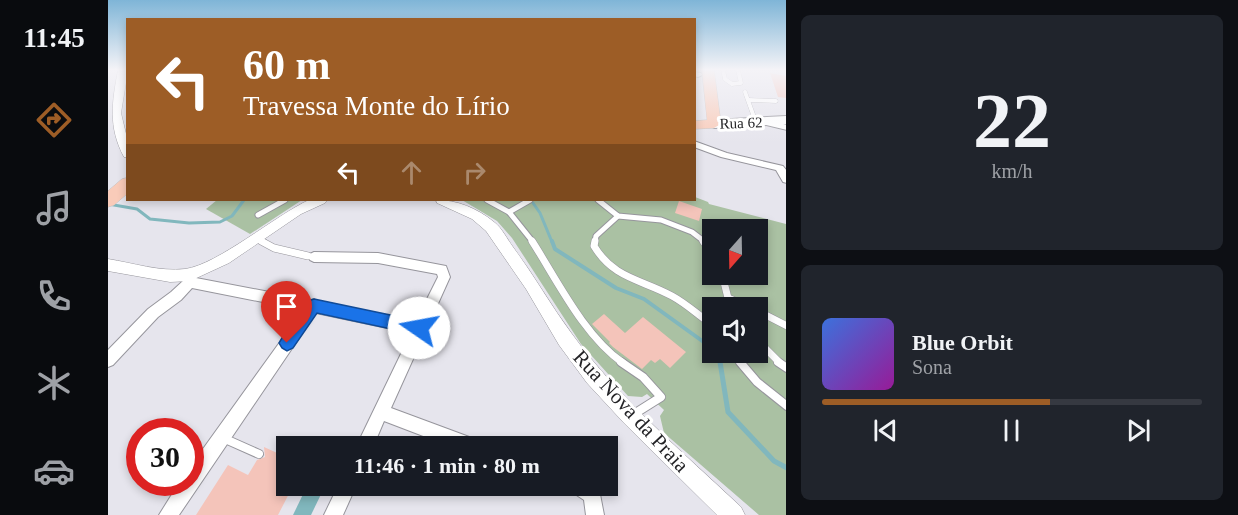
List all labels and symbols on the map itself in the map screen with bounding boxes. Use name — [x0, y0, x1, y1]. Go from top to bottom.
street label: Rua 62 — [719, 114, 763, 132]
north arrow — [702, 219, 768, 285]
pin — [261, 281, 312, 343]
position arrow — [387, 296, 451, 360]
street label: Rua Nova da Praia — [568, 345, 694, 477]
speed limit sign: 30 — [126, 418, 204, 496]

